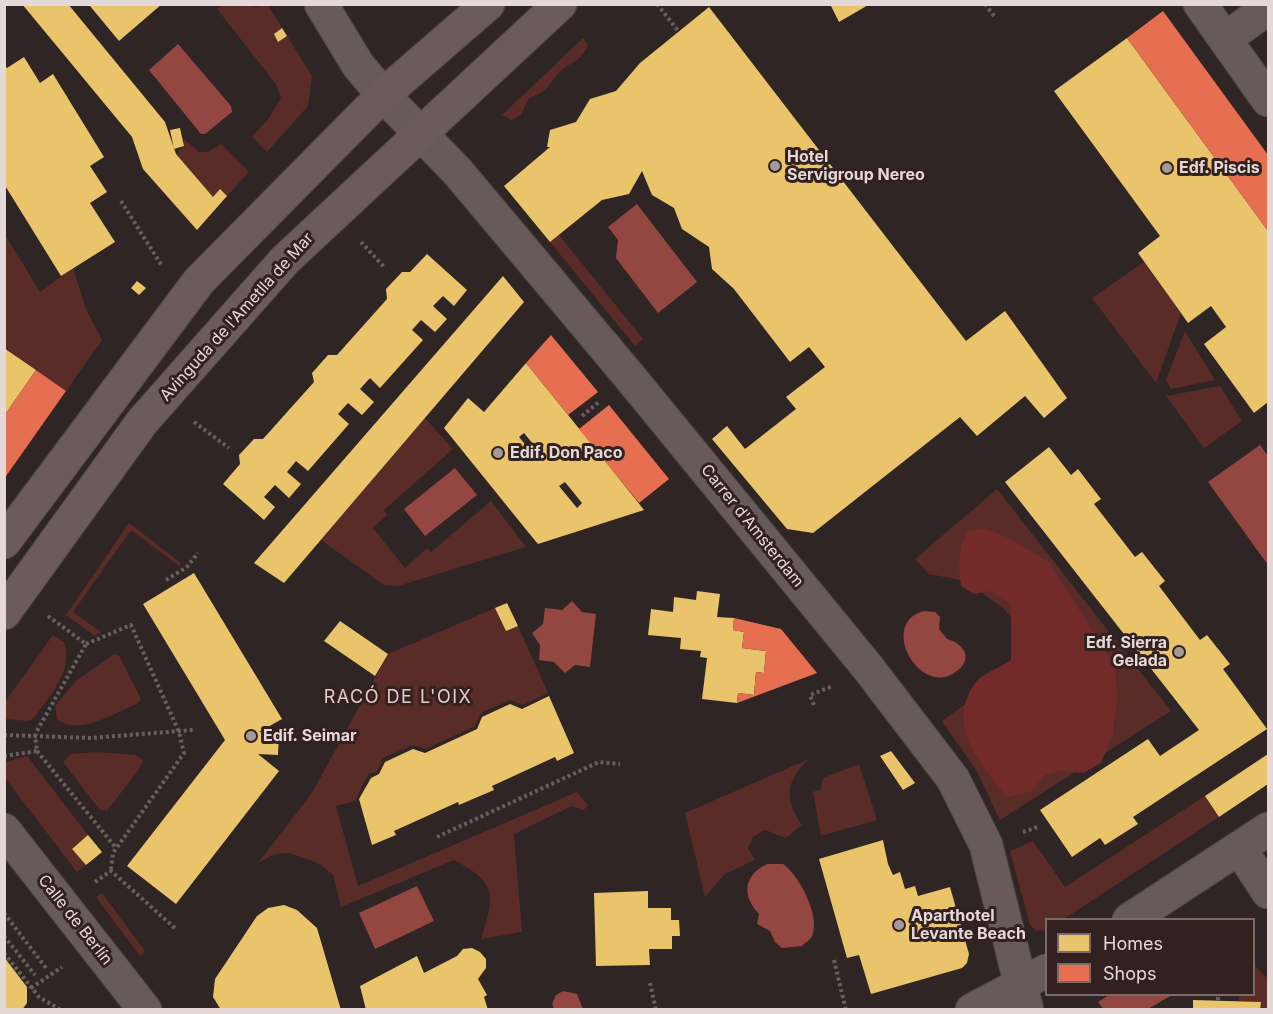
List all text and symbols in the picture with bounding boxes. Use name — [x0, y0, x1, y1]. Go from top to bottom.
place label: Hotel Servigroup Nereo — [787, 147, 925, 185]
place label: Edf. Piscis — [1179, 158, 1260, 178]
marker: Hotel Servigroup Nereo — [768, 159, 782, 173]
marker: Edf. Piscis — [1160, 161, 1174, 175]
street label: Avinguda de l'Ametlla de Mar — [156, 229, 318, 405]
place label: Edif. Don Paco — [510, 443, 623, 463]
marker: Edif. Don Paco — [491, 446, 505, 460]
street label: Carrer d'Amsterdam — [697, 461, 807, 591]
place label: Edf. Sierra Gelada — [1086, 633, 1167, 671]
marker: Edf. Sierra Gelada — [1172, 645, 1186, 659]
district label: RACÓ DE L'OIX — [324, 687, 472, 709]
place label: Edif. Seimar — [263, 726, 356, 746]
marker: Edif. Seimar — [244, 729, 258, 743]
street label: Calle de Berlín — [34, 871, 116, 969]
place label: Aparthotel Levante Beach — [911, 906, 1026, 944]
marker: Aparthotel Levante Beach — [892, 918, 906, 932]
legend — [1045, 918, 1255, 996]
text: Homes — [1103, 933, 1163, 954]
text: Shops — [1103, 963, 1157, 984]

